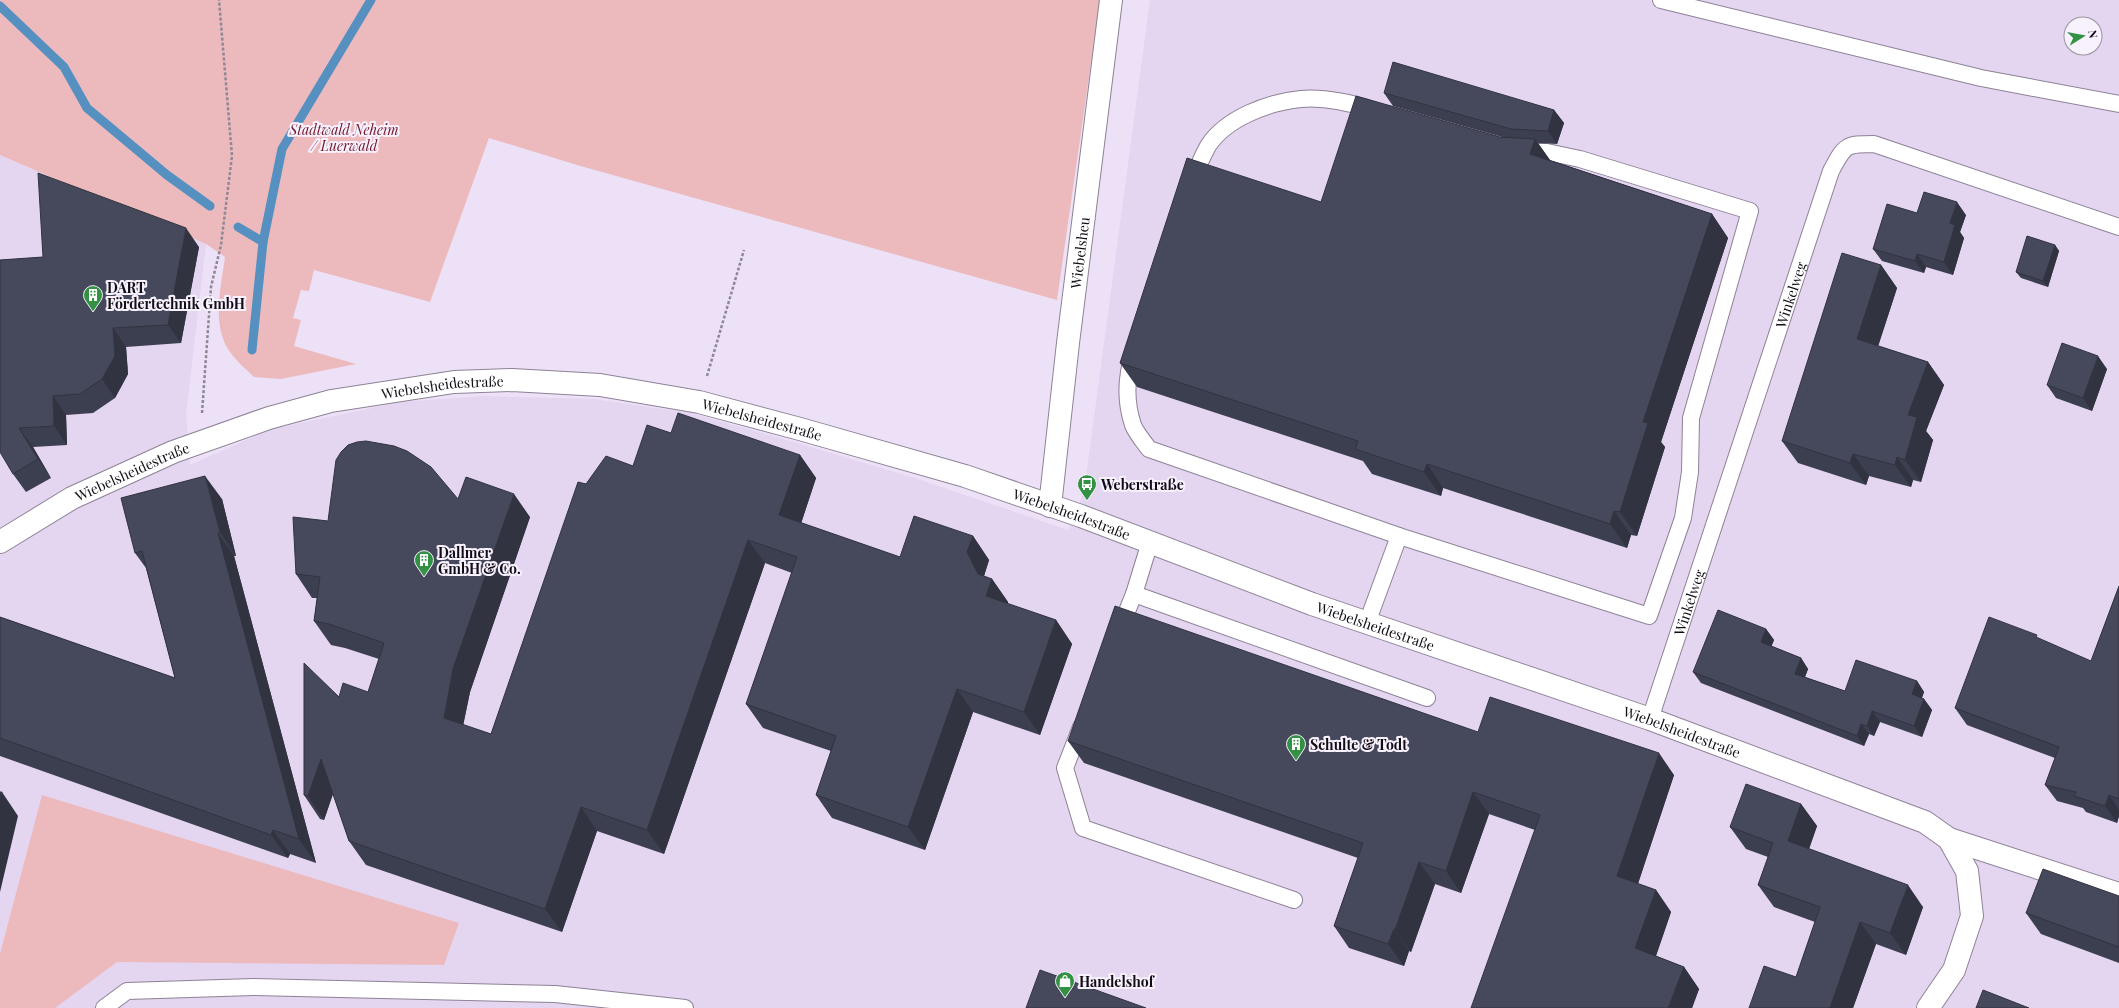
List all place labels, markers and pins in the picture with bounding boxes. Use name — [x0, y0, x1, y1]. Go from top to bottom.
place label: DART Fördertechnik GmbH — [107, 278, 245, 313]
building icon: DART Fördertechnik GmbH — [82, 284, 104, 312]
bus stop icon: Weberstraße — [1076, 473, 1098, 501]
place label: Weberstraße — [1100, 475, 1184, 494]
place label: Dallmer GmbH & Co. — [438, 543, 521, 578]
building icon: Dallmer GmbH & Co. — [413, 549, 435, 577]
building icon: Schulte & Todt — [1285, 733, 1307, 761]
place label: Schulte & Todt — [1310, 735, 1407, 754]
shop icon: Handelshof — [1054, 970, 1076, 998]
place label: Handelshof — [1079, 972, 1155, 991]

